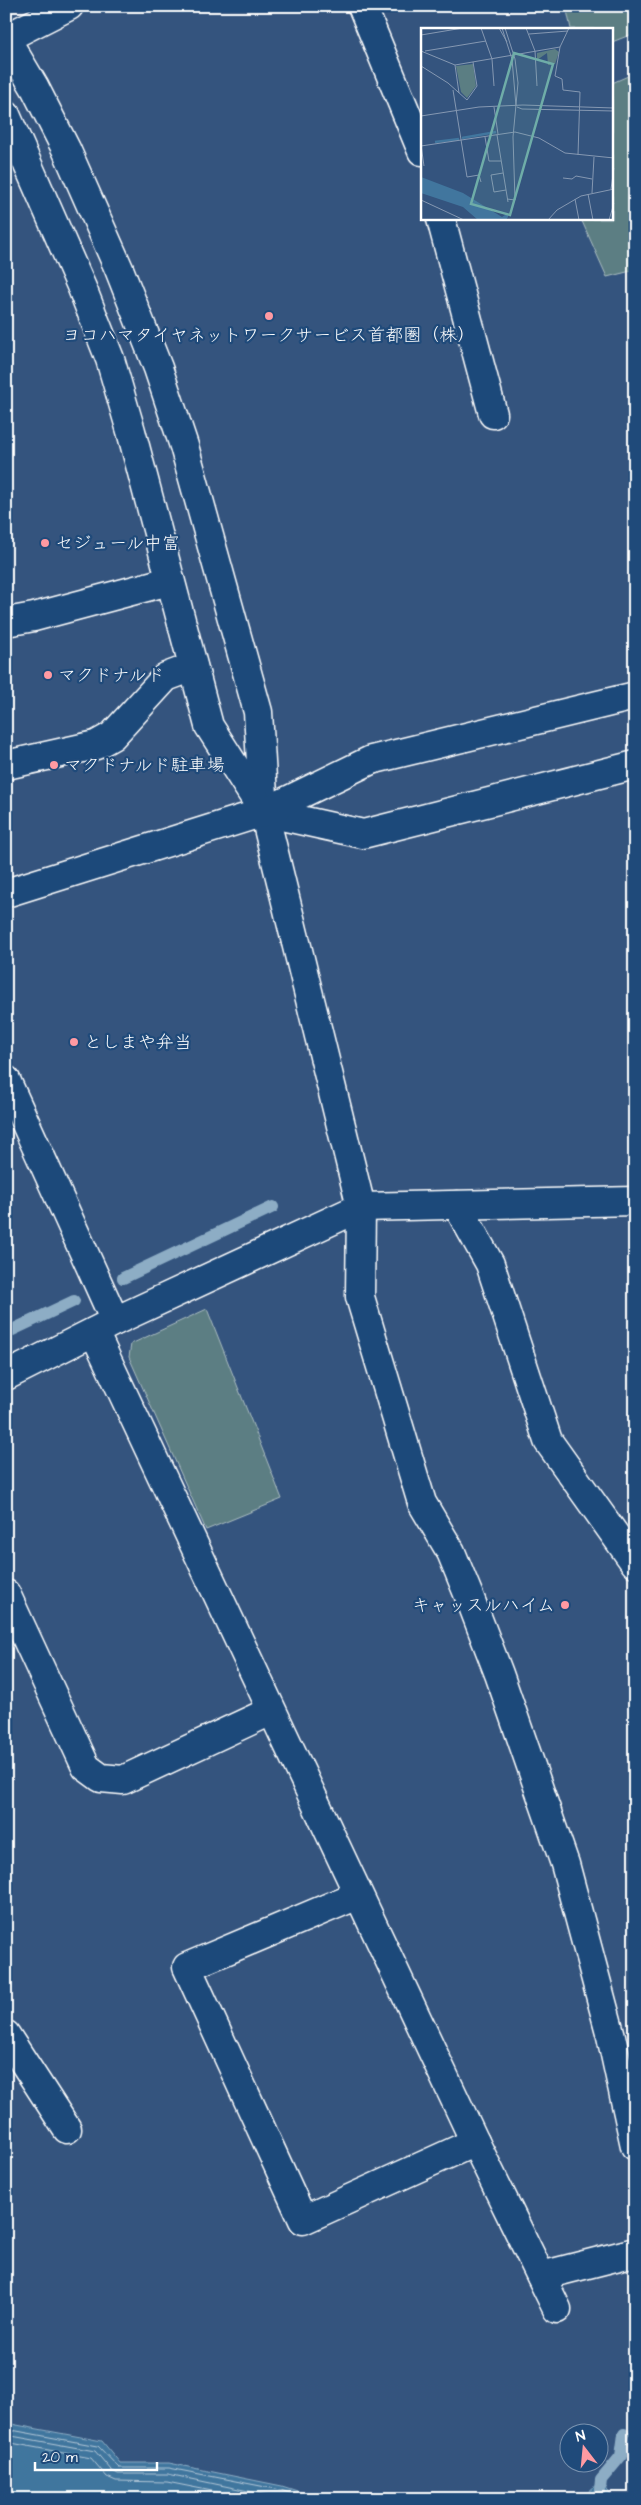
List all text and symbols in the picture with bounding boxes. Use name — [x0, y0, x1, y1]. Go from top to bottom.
inset map — [421, 28, 614, 220]
marker: ヨコハマタイヤネットワークサービス首都圏（株） — [263, 310, 275, 322]
place label: ヨコハマタイヤネットワークサービス首都圏（株） — [63, 323, 475, 348]
place label: セジュール中富 — [55, 531, 180, 556]
marker: セジュール中富 — [39, 537, 51, 549]
place label: マクドナルド — [58, 663, 165, 688]
marker: マクドナルド — [42, 669, 54, 681]
place label: マクドナルド駐車場 — [64, 753, 225, 778]
marker: マクドナルド駐車場 — [48, 759, 60, 771]
place label: としまや弁当 — [84, 1030, 192, 1055]
marker: としまや弁当 — [68, 1036, 80, 1048]
place label: キャッスルハイム — [412, 1593, 555, 1618]
marker: キャッスルハイム — [559, 1599, 571, 1611]
north arrow — [558, 2422, 608, 2472]
text: N — [574, 2426, 588, 2447]
scale bar — [35, 2440, 158, 2472]
text: 20 m — [42, 2447, 78, 2468]

